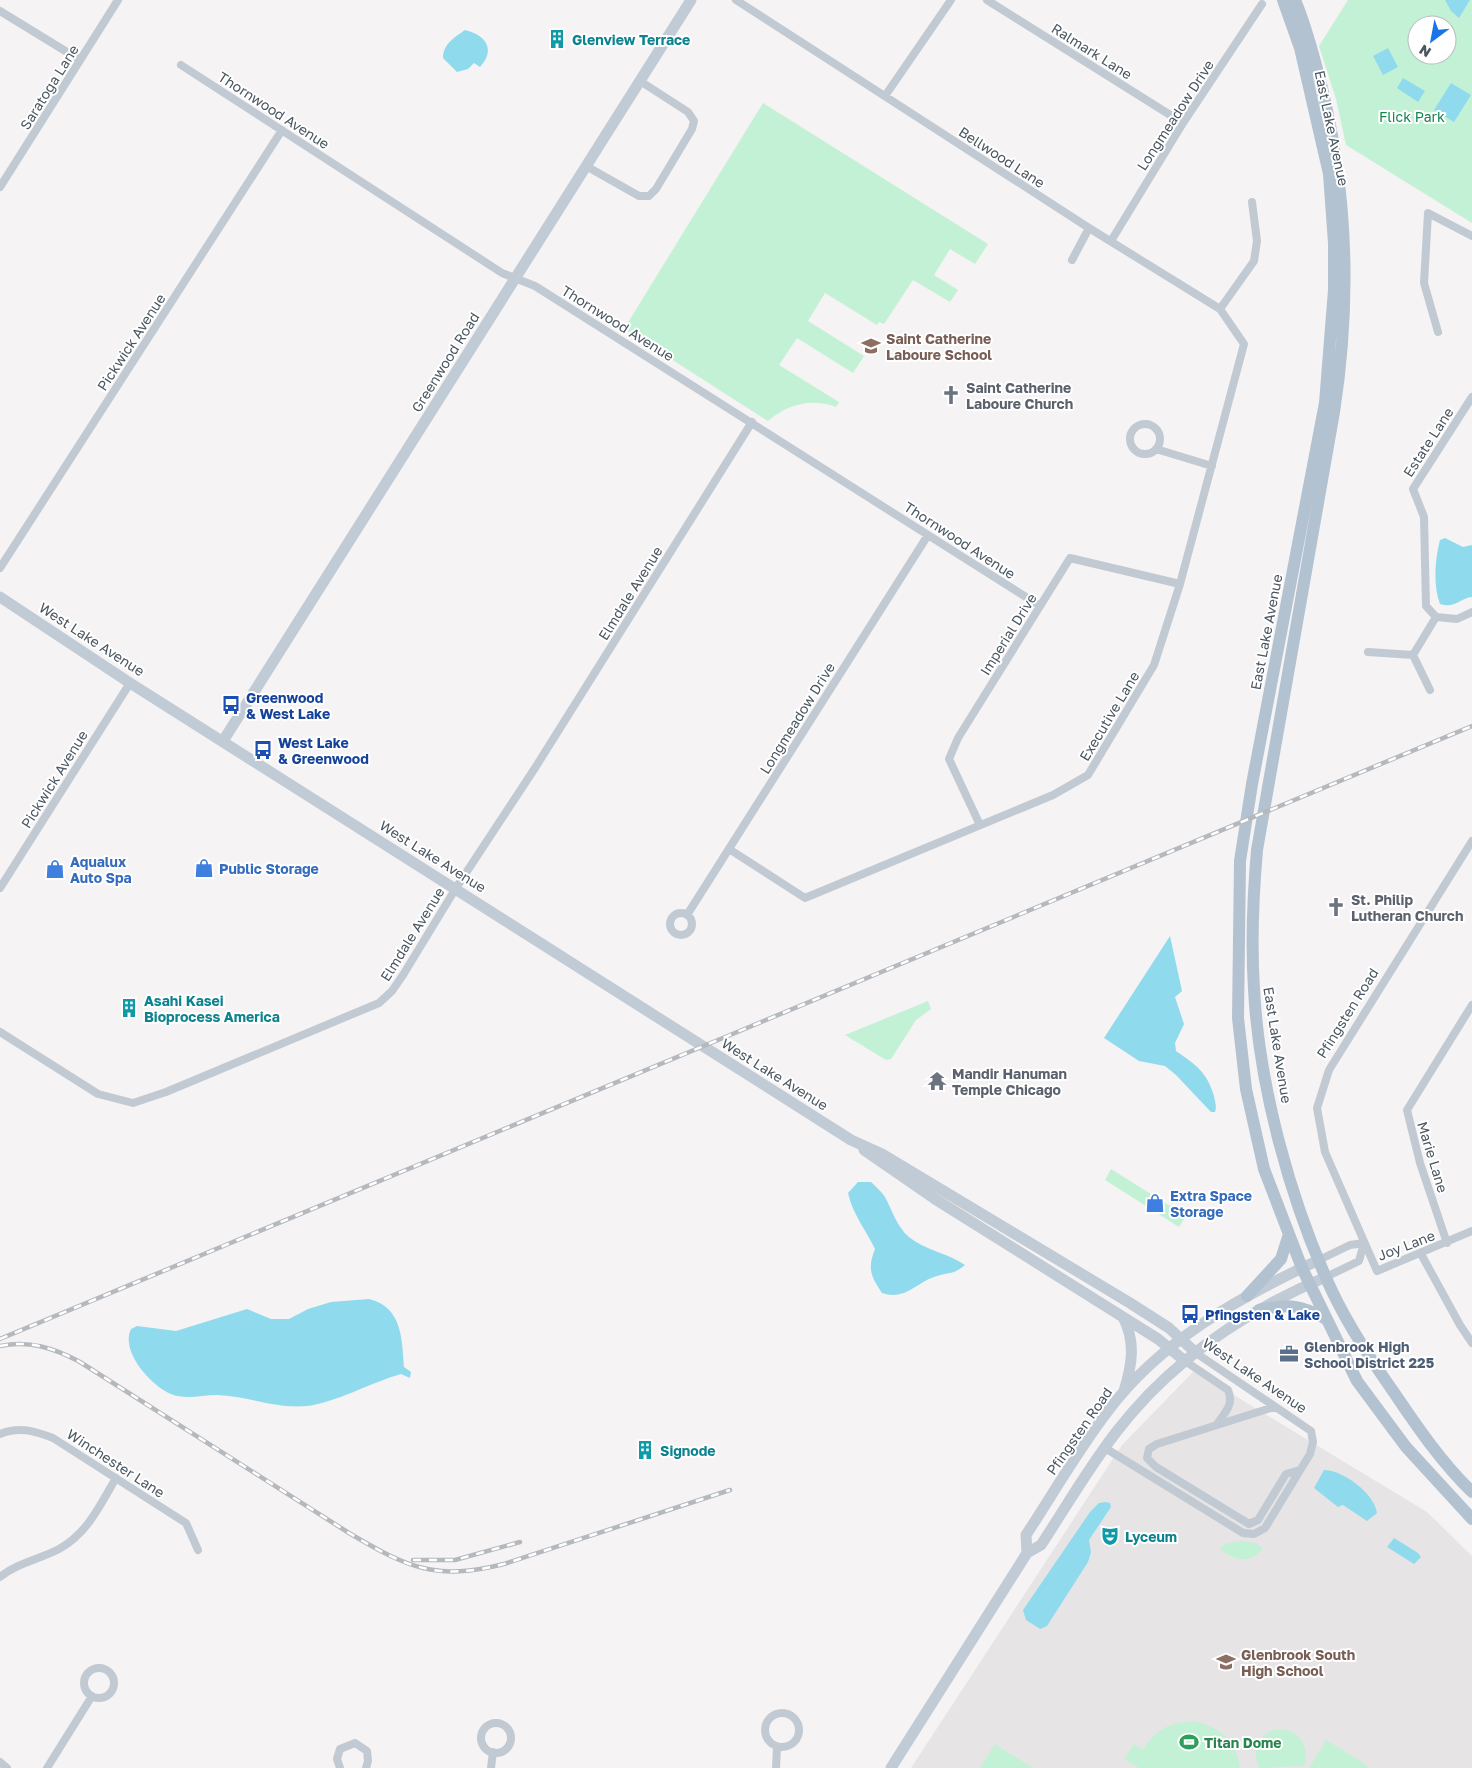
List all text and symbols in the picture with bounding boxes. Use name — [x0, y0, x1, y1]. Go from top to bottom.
north arrow — [1407, 15, 1457, 65]
street label: Ralmark Lane — [1049, 19, 1135, 83]
building icon: Glenview Terrace — [546, 28, 568, 50]
place label: Glenview Terrace — [572, 31, 690, 48]
street label: Saratoga Lane — [16, 41, 82, 133]
text: N — [1416, 41, 1434, 61]
street label: Longmeadow Drive — [1133, 57, 1217, 173]
street label: Thornwood Avenue — [215, 68, 333, 152]
street label: East Lake Avenue — [1311, 69, 1353, 187]
park label: Flick Park — [1379, 108, 1445, 125]
street label: Bellwood Lane — [956, 123, 1048, 191]
street label: Thornwood Avenue — [559, 282, 677, 364]
street label: Pickwick Avenue — [93, 290, 169, 394]
street label: Greenwood Road — [408, 309, 482, 415]
place label: Saint Catherine Laboure School — [886, 330, 992, 363]
school or university icon: Saint Catherine Laboure School — [860, 335, 882, 357]
place label: Saint Catherine Laboure Church — [966, 379, 1073, 412]
church icon: Saint Catherine Laboure Church — [940, 384, 962, 406]
street label: Estate Lane — [1399, 404, 1457, 480]
street label: Thornwood Avenue — [901, 498, 1019, 582]
street label: Elmdale Avenue — [594, 543, 666, 643]
street label: East Lake Avenue — [1246, 573, 1286, 691]
street label: Imperial Drive — [976, 590, 1040, 678]
street label: West Lake Avenue — [36, 599, 148, 679]
street label: Longmeadow Drive — [756, 659, 838, 777]
street label: Executive Lane — [1076, 668, 1142, 764]
place label: Greenwood & West Lake — [246, 689, 330, 722]
bus stop icon: Greenwood & West Lake — [220, 694, 242, 716]
street label: Pickwick Avenue — [17, 727, 91, 831]
place label: West Lake & Greenwood — [278, 734, 369, 767]
bus stop icon: West Lake & Greenwood — [252, 739, 274, 761]
street label: West Lake Avenue — [377, 816, 489, 896]
place label: Aqualux Auto Spa — [70, 853, 132, 886]
shop icon: Public Storage — [193, 857, 215, 879]
shop icon: Aqualux Auto Spa — [44, 858, 66, 880]
place label: Public Storage — [219, 860, 319, 877]
street label: Elmdale Avenue — [376, 884, 448, 984]
place label: St. Philip Lutheran Church — [1351, 891, 1463, 924]
church icon: St. Philip Lutheran Church — [1325, 896, 1347, 918]
street label: Pfingsten Road — [1313, 965, 1381, 1061]
street label: East Lake Avenue — [1260, 986, 1296, 1104]
place label: Asahi Kasei Bioprocess America — [144, 992, 280, 1025]
building icon: Asahi Kasei Bioprocess America — [118, 997, 140, 1019]
street label: West Lake Avenue — [719, 1034, 831, 1114]
place label: Mandir Hanuman Temple Chicago — [952, 1065, 1067, 1098]
temple icon: Mandir Hanuman Temple Chicago — [926, 1070, 948, 1092]
street label: Marie Lane — [1414, 1119, 1452, 1195]
place label: Extra Space Storage — [1170, 1187, 1252, 1220]
shop icon: Extra Space Storage — [1144, 1192, 1166, 1214]
street label: Joy Lane — [1375, 1226, 1437, 1264]
bus stop icon: Pfingsten & Lake — [1179, 1303, 1201, 1325]
place label: Pfingsten & Lake — [1205, 1306, 1320, 1323]
street label: West Lake Avenue — [1200, 1334, 1310, 1416]
place label: Glenbrook High School District 225 — [1304, 1338, 1435, 1371]
office icon: Glenbrook High School District 225 — [1278, 1343, 1300, 1365]
street label: Pfingsten Road — [1043, 1384, 1115, 1478]
street label: Winchester Lane — [64, 1425, 168, 1501]
building icon: Signode — [634, 1439, 656, 1461]
place label: Signode — [660, 1442, 716, 1459]
theatre icon: Lyceum — [1099, 1525, 1121, 1547]
place label: Lyceum — [1125, 1528, 1177, 1545]
place label: Glenbrook South High School — [1241, 1646, 1355, 1679]
school or university icon: Glenbrook South High School — [1215, 1651, 1237, 1673]
sports icon: Titan Dome — [1178, 1731, 1200, 1753]
place label: Titan Dome — [1204, 1734, 1282, 1751]

